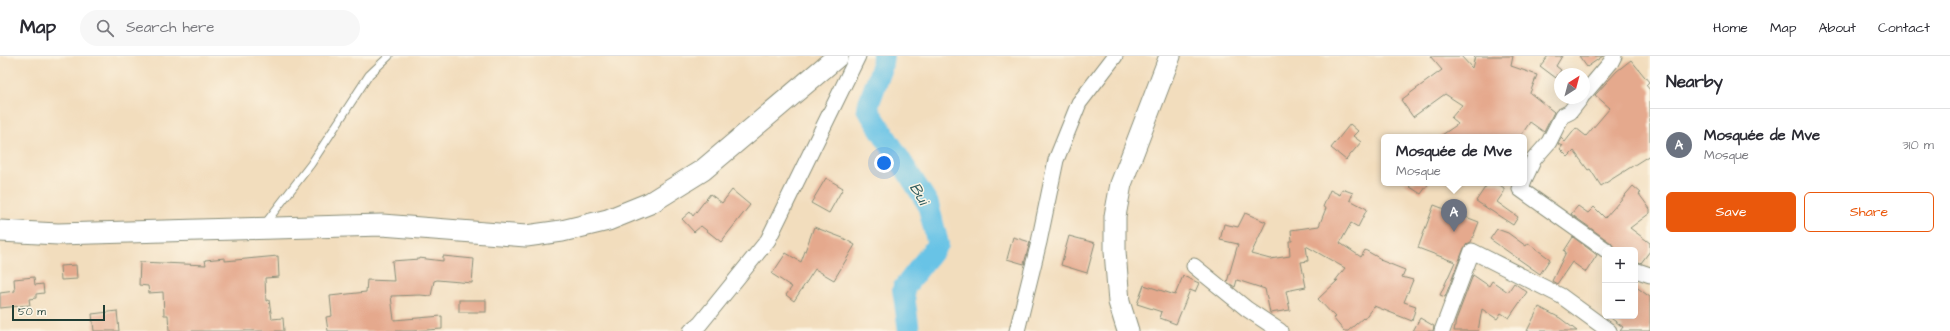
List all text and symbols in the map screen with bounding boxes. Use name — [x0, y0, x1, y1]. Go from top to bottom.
search box — [80, 10, 360, 46]
text: Map — [20, 14, 56, 41]
icon: search — [94, 17, 116, 39]
text: Search here — [126, 17, 215, 38]
text: Home — [1713, 18, 1748, 38]
text: Map — [1770, 18, 1796, 38]
text: About — [1818, 18, 1856, 38]
text: Contact — [1878, 18, 1930, 38]
north arrow — [1554, 68, 1590, 104]
text: Nearby — [1666, 70, 1723, 94]
text: Mosquée de Mve — [1704, 125, 1820, 146]
popup — [1381, 134, 1527, 186]
text: A — [1675, 136, 1683, 154]
text: 310 m — [1902, 136, 1934, 154]
text: Mosquée de Mve — [1396, 141, 1512, 162]
text: Mosque — [1704, 146, 1749, 164]
your location — [874, 153, 894, 173]
text: Mosque — [1396, 162, 1441, 180]
water label: Bui — [904, 179, 935, 211]
button: Save — [1666, 192, 1796, 232]
button: Share — [1804, 192, 1934, 232]
pin: A — [1441, 199, 1467, 232]
map controls — [1602, 247, 1638, 319]
button: + — [1602, 247, 1638, 283]
button: − — [1602, 283, 1638, 319]
scale bar — [12, 303, 105, 322]
text: 50 m — [18, 304, 46, 319]

